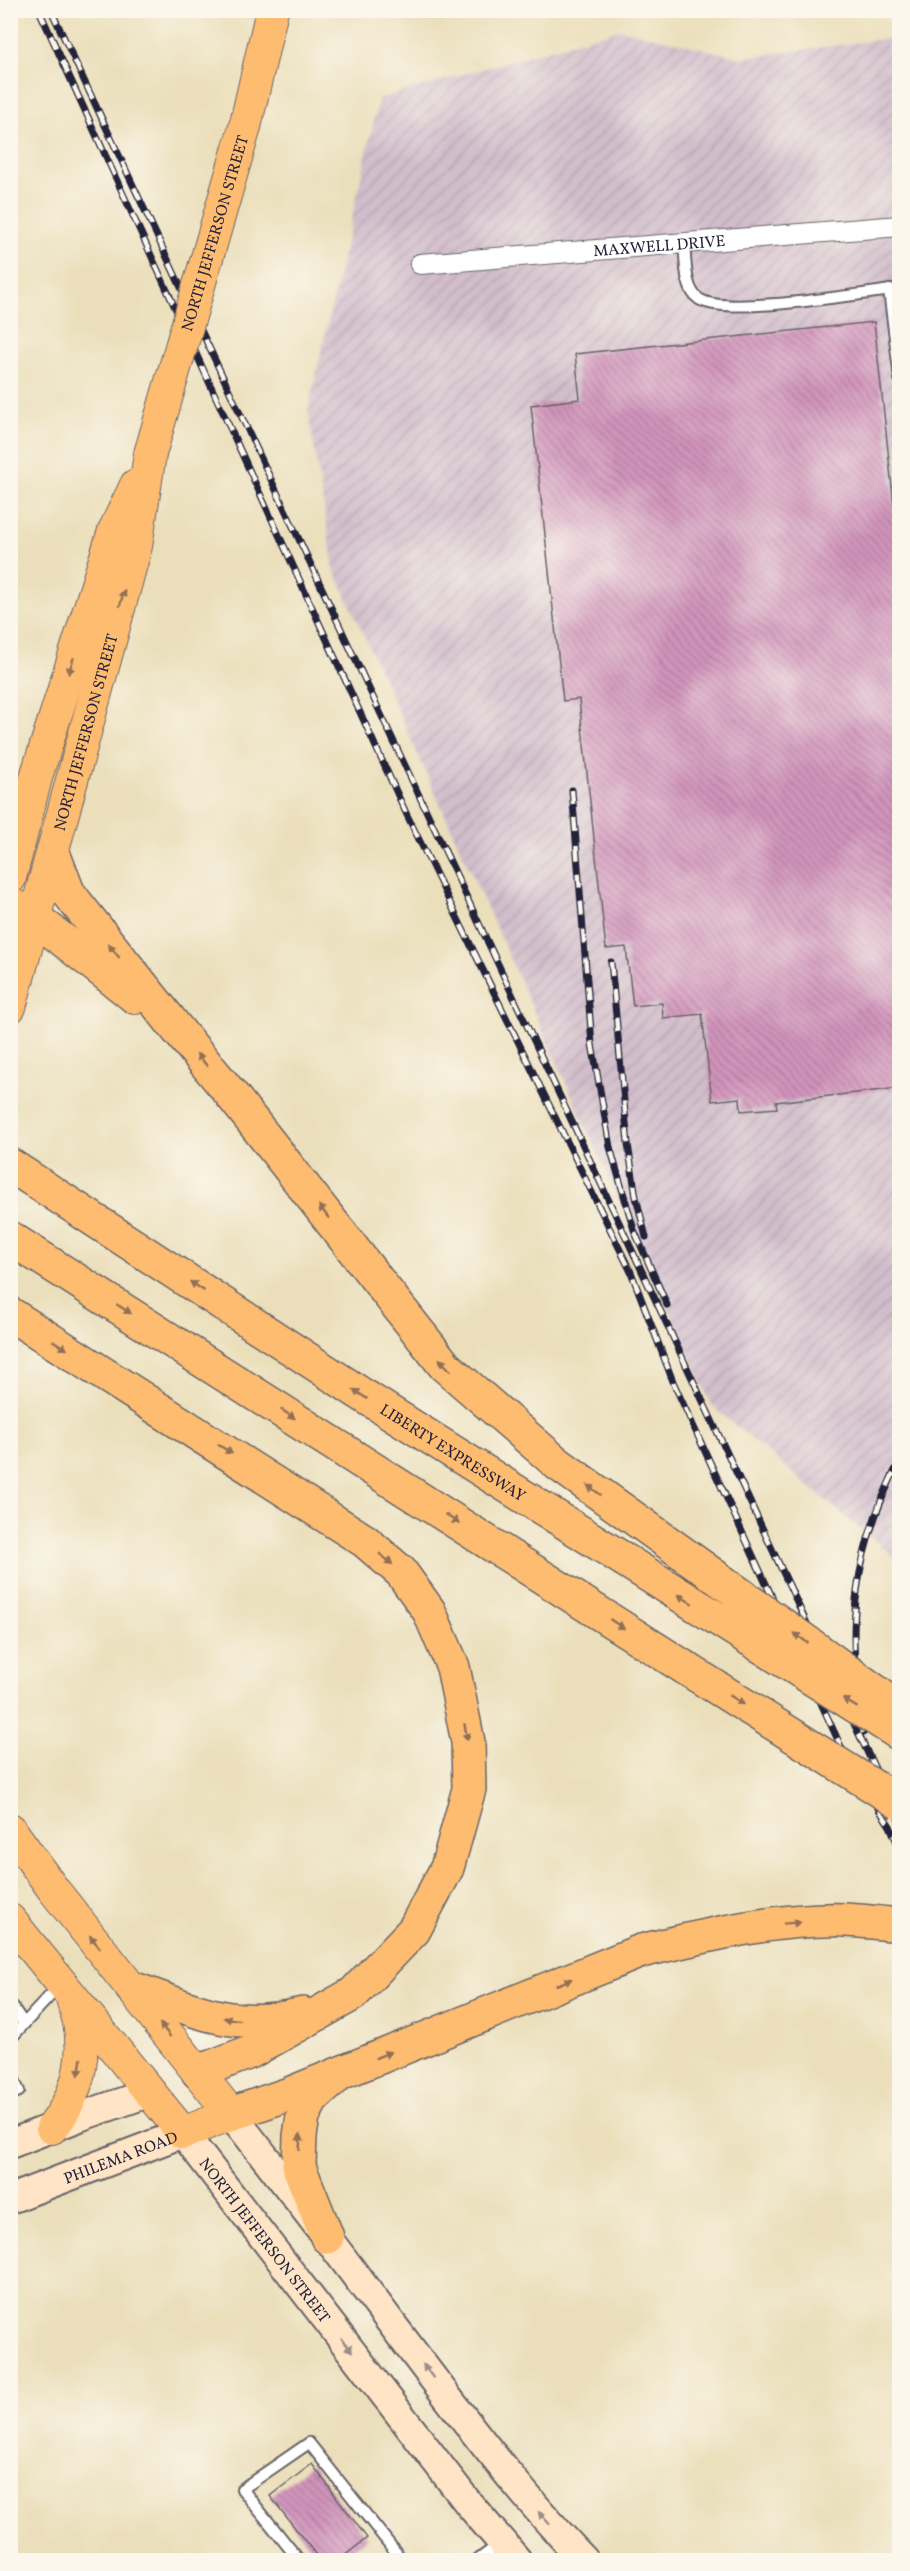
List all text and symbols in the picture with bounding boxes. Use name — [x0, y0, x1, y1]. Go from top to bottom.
street label: NORTH JEFFERSON STREET — [177, 133, 255, 334]
street label: MAXWELL DRIVE — [593, 231, 726, 263]
one-way arrow — [118, 589, 127, 607]
street label: NORTH JEFFERSON STREET — [50, 632, 124, 833]
one-way arrow — [66, 657, 76, 675]
one-way arrow — [108, 943, 121, 959]
one-way arrow — [196, 1052, 209, 1068]
one-way arrow — [318, 1205, 330, 1220]
one-way arrow — [189, 1281, 205, 1292]
one-way arrow — [116, 1304, 132, 1315]
one-way arrow — [52, 1340, 68, 1351]
one-way arrow — [439, 1358, 452, 1373]
one-way arrow — [352, 1388, 368, 1399]
street label: LIBERTY EXPRESSWAY — [375, 1400, 529, 1508]
one-way arrow — [280, 1408, 296, 1419]
one-way arrow — [217, 1444, 233, 1455]
one-way arrow — [587, 1484, 603, 1496]
one-way arrow — [444, 1513, 460, 1525]
one-way arrow — [378, 1552, 393, 1565]
one-way arrow — [677, 1593, 693, 1604]
one-way arrow — [609, 1618, 625, 1629]
one-way arrow — [793, 1632, 809, 1644]
one-way arrow — [728, 1695, 745, 1706]
one-way arrow — [842, 1697, 858, 1708]
one-way arrow — [462, 1722, 471, 1741]
one-way arrow — [783, 1919, 802, 1928]
one-way arrow — [89, 1934, 102, 1950]
one-way arrow — [555, 1977, 573, 1986]
one-way arrow — [223, 2014, 242, 2024]
one-way arrow — [158, 2022, 171, 2038]
one-way arrow — [374, 2050, 392, 2059]
one-way arrow — [76, 2058, 85, 2077]
street label: PHILEMA ROAD — [61, 2127, 181, 2191]
one-way arrow — [296, 2133, 305, 2152]
street label: NORTH JEFFERSON STREET — [193, 2154, 334, 2328]
one-way arrow — [341, 2337, 354, 2353]
one-way arrow — [422, 2364, 434, 2380]
one-way arrow — [538, 2511, 551, 2526]

